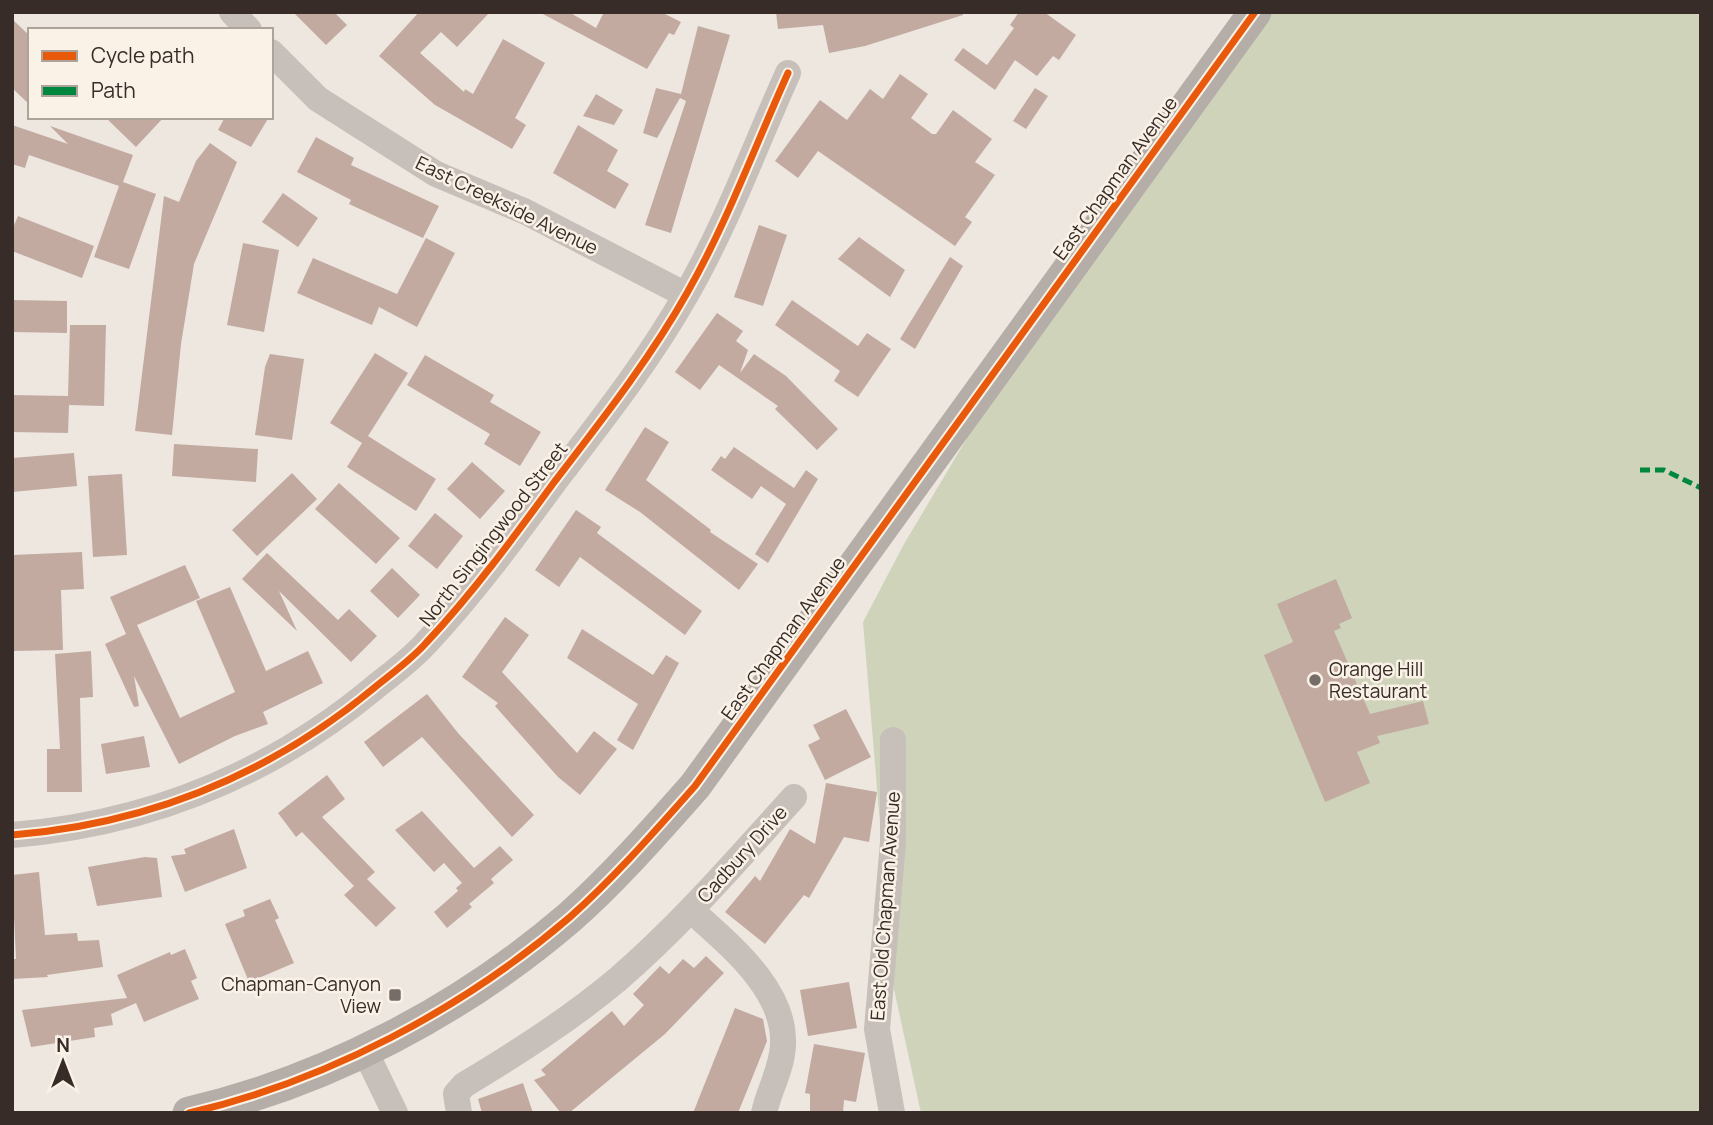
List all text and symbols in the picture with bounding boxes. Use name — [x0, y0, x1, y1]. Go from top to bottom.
legend — [28, 28, 273, 119]
text: Cycle path — [91, 41, 194, 69]
text: Path — [91, 76, 136, 104]
street label: East Chapman Avenue — [1047, 91, 1183, 265]
street label: East Creekside Avenue — [411, 149, 603, 261]
street label: North Singingwood Street — [413, 437, 573, 631]
street label: East Chapman Avenue — [715, 551, 851, 725]
place label: Orange Hill Restaurant — [1329, 656, 1427, 704]
marker: Orange Hill Restaurant — [1307, 672, 1323, 688]
street label: East Old Chapman Avenue — [864, 791, 906, 1021]
street label: Cadbury Drive — [691, 800, 793, 908]
place label: Chapman-Canyon View — [221, 971, 381, 1019]
marker: Chapman-Canyon View — [387, 987, 403, 1003]
north arrow — [28, 1027, 98, 1097]
text: N — [56, 1032, 70, 1058]

